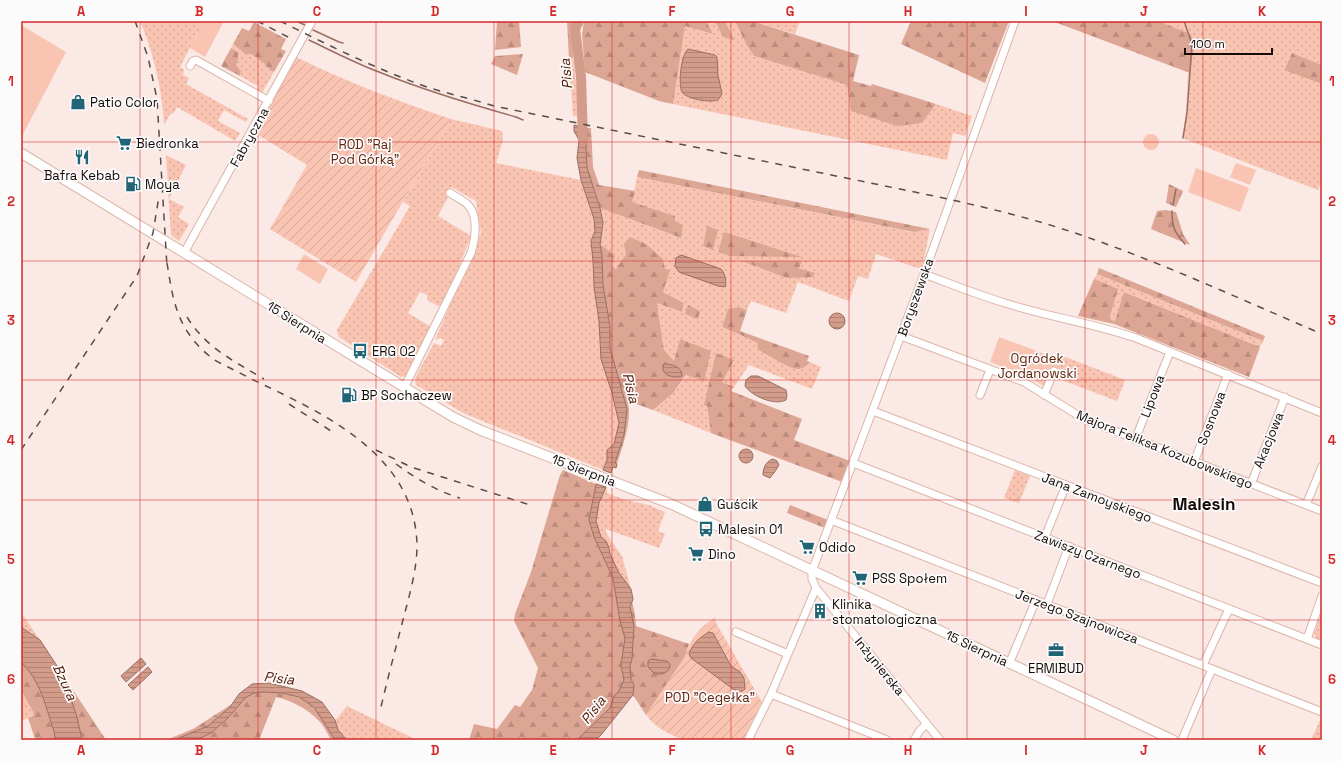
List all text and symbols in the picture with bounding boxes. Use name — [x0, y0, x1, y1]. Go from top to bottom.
text: A — [77, 3, 86, 20]
text: B — [195, 3, 204, 20]
text: C — [313, 3, 321, 20]
text: D — [431, 3, 440, 20]
text: E — [549, 3, 557, 20]
text: F — [669, 3, 676, 20]
text: G — [786, 3, 794, 20]
text: H — [904, 3, 912, 20]
text: I — [1024, 3, 1028, 20]
text: J — [1140, 3, 1148, 20]
text: K — [1258, 3, 1267, 20]
scale bar — [1185, 30, 1272, 56]
text: 100 m — [1191, 36, 1225, 52]
water label: Pisia — [556, 57, 576, 90]
text: 1 — [8, 73, 14, 90]
text: 1 — [1329, 73, 1335, 90]
shop icon: Patio Color — [69, 93, 87, 111]
place label: Patio Color — [90, 94, 158, 111]
street label: Fabryczna — [226, 104, 273, 170]
supermarket icon: Biedronka — [115, 134, 133, 152]
place label: Biedronka — [136, 135, 199, 152]
park label: ROD "Raj Pod Górką" — [331, 136, 399, 168]
restaurant icon: Bafra Kebab — [73, 148, 91, 166]
place label: Bafra Kebab — [44, 167, 120, 184]
fuel station icon: Moya — [124, 175, 142, 193]
place label: Moya — [145, 176, 180, 193]
text: 2 — [7, 193, 15, 210]
text: 2 — [1328, 193, 1336, 210]
street label: Boryszewska — [893, 255, 938, 339]
street label: 15 Sierpnia — [264, 297, 330, 348]
text: 3 — [7, 312, 15, 329]
text: 3 — [1328, 312, 1336, 329]
bus stop icon: ERG 02 — [351, 342, 369, 360]
place label: ERG 02 — [372, 343, 416, 360]
park label: Ogródek Jordanowski — [997, 350, 1077, 382]
water label: Pisia — [619, 371, 644, 406]
street label: Lipowa — [1137, 372, 1169, 420]
fuel station icon: BP Sochaczew — [340, 386, 358, 404]
place label: BP Sochaczew — [361, 387, 452, 404]
street label: Sosnowa — [1193, 388, 1230, 448]
street label: Majora Feliksa Kozubowskiego — [1074, 406, 1256, 493]
street label: Akacjowa — [1250, 409, 1288, 471]
text: 4 — [7, 432, 15, 449]
text: 4 — [1328, 432, 1336, 449]
street label: 15 Sierpnia — [549, 450, 619, 491]
street label: Jana Zamoyskiego — [1039, 469, 1154, 526]
district label: Malesin — [1172, 493, 1236, 515]
shop icon: Guścik — [696, 495, 714, 513]
place label: Guścik — [717, 496, 758, 513]
bus stop icon: Malesin 01 — [697, 520, 715, 538]
place label: Malesin 01 — [718, 521, 783, 538]
street label: Zawiszy Czarnego — [1032, 526, 1144, 583]
supermarket icon: Odido — [798, 538, 816, 556]
place label: Odido — [819, 539, 856, 556]
supermarket icon: Dino — [687, 545, 705, 563]
place label: Dino — [708, 546, 736, 563]
text: 5 — [7, 551, 15, 568]
text: 5 — [1328, 551, 1336, 568]
supermarket icon: PSS Społem — [851, 569, 869, 587]
place label: PSS Społem — [872, 570, 947, 587]
street label: Jerzego Szajnowicza — [1013, 585, 1141, 648]
place label: Klinika stomatologiczna — [832, 596, 938, 628]
building icon: Klinika stomatologiczna — [811, 602, 829, 620]
street label: 15 Sierpnia — [943, 627, 1011, 671]
street label: Inżynierska — [851, 634, 909, 700]
office icon: ERMIBUD — [1047, 641, 1065, 659]
place label: ERMIBUD — [1028, 660, 1084, 677]
water label: Bzura — [49, 661, 82, 704]
water label: Pisia — [263, 667, 296, 689]
text: 6 — [7, 671, 15, 688]
text: 6 — [1328, 671, 1336, 688]
park label: POD "Cegełka" — [665, 689, 755, 706]
water label: Pisia — [577, 692, 610, 728]
text: A — [77, 742, 86, 759]
text: B — [195, 742, 204, 759]
text: C — [313, 742, 321, 759]
text: D — [431, 742, 440, 759]
text: E — [549, 742, 557, 759]
text: F — [669, 742, 676, 759]
text: G — [786, 742, 794, 759]
text: H — [904, 742, 912, 759]
text: I — [1024, 742, 1028, 759]
text: J — [1140, 742, 1148, 759]
text: K — [1258, 742, 1267, 759]

